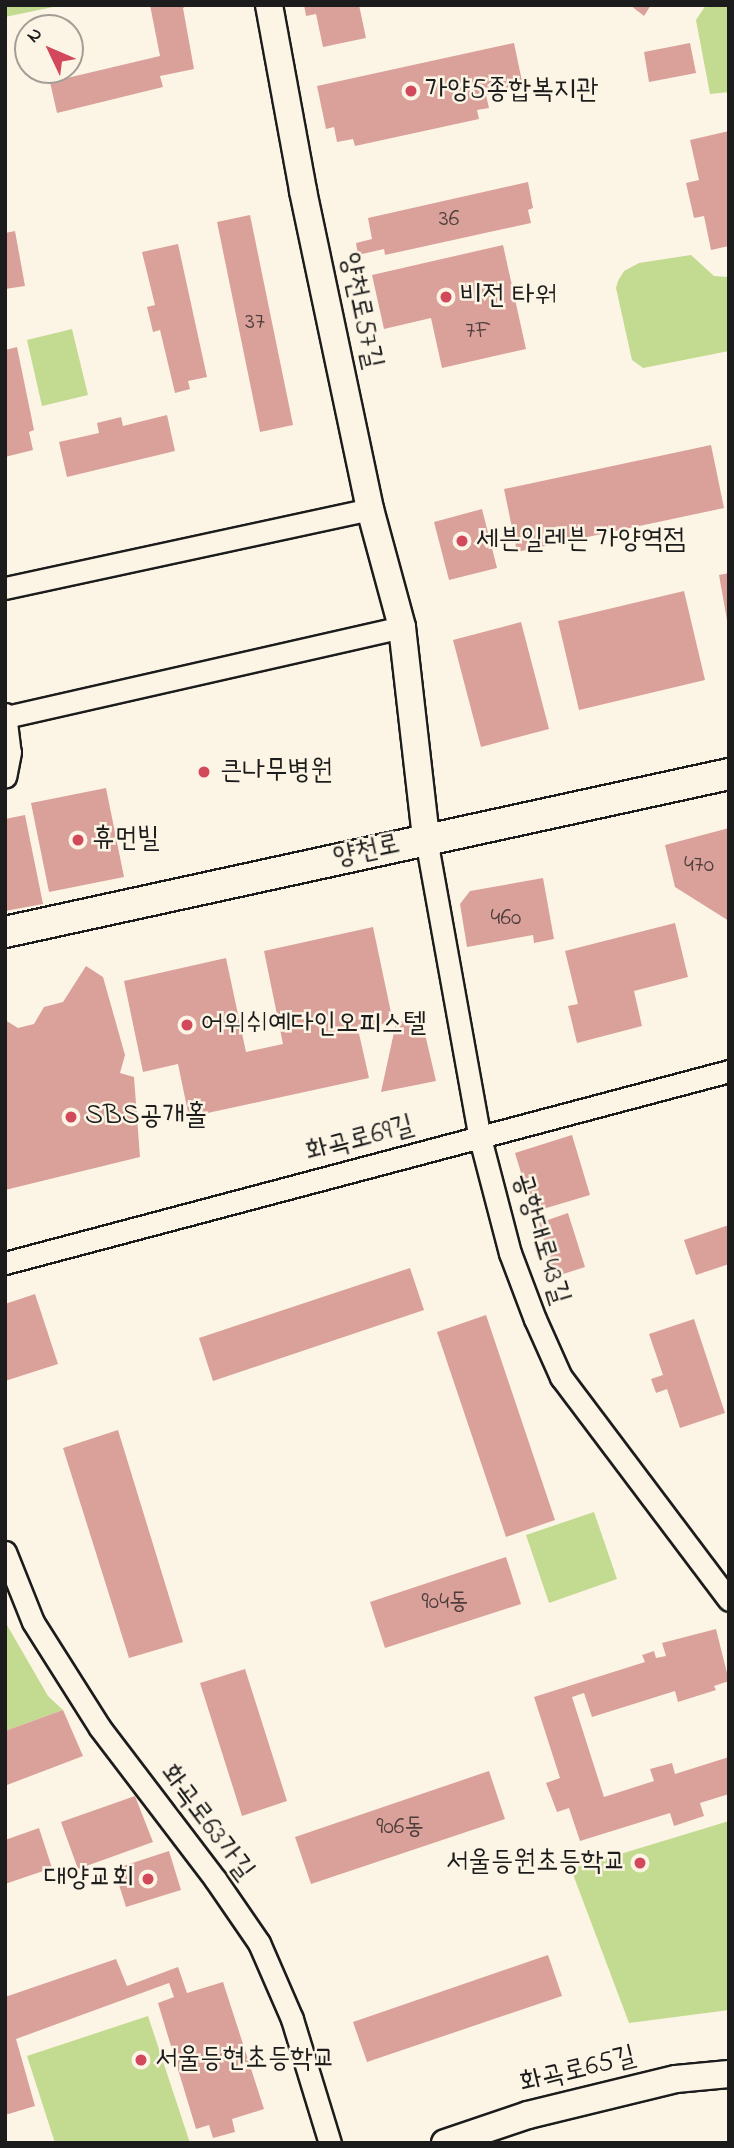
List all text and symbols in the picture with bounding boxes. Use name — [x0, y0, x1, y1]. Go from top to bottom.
north arrow — [14, 14, 84, 84]
text: N — [21, 21, 49, 49]
place label: 가양5종합복지관 — [425, 74, 599, 108]
marker: 가양5종합복지관 — [403, 83, 419, 99]
house number: 36 — [439, 206, 459, 234]
street label: 양천로57길 — [331, 250, 389, 372]
place label: 비전 타워 — [460, 280, 557, 314]
marker: 비전 타워 — [438, 289, 454, 305]
house number: 37 — [245, 309, 265, 337]
house number: 7F — [465, 318, 491, 346]
place label: 세븐일레븐 가양역점 — [476, 524, 686, 558]
marker: 세븐일레븐 가양역점 — [454, 533, 470, 549]
place label: 큰나무병원 — [220, 755, 333, 789]
marker: 큰나무병원 — [194, 762, 214, 782]
place label: 휴먼빌 — [92, 823, 160, 857]
street label: 양천로 — [330, 829, 404, 875]
marker: 휴먼빌 — [70, 832, 86, 848]
house number: 470 — [684, 852, 714, 880]
house number: 460 — [491, 905, 521, 933]
place label: 어위쉬예다인오피스텔 — [201, 1008, 426, 1042]
marker: 어위쉬예다인오피스텔 — [179, 1017, 195, 1033]
place label: SBS공개홀 — [85, 1100, 207, 1134]
marker: SBS공개홀 — [63, 1109, 79, 1125]
street label: 화곡로69길 — [302, 1109, 418, 1171]
street label: 공항대로43길 — [504, 1169, 576, 1309]
house number: 904동 — [422, 1589, 468, 1617]
street label: 화곡로63가길 — [151, 1758, 261, 1888]
house number: 906동 — [376, 1814, 424, 1842]
place label: 서울등원초등학교 — [446, 1846, 626, 1880]
marker: 서울등원초등학교 — [632, 1855, 648, 1871]
place label: 대양교회 — [44, 1862, 134, 1896]
marker: 대양교회 — [140, 1871, 156, 1887]
street label: 화곡로65길 — [516, 2040, 640, 2102]
place label: 서울등현초등학교 — [155, 2043, 335, 2077]
marker: 서울등현초등학교 — [133, 2052, 149, 2068]

